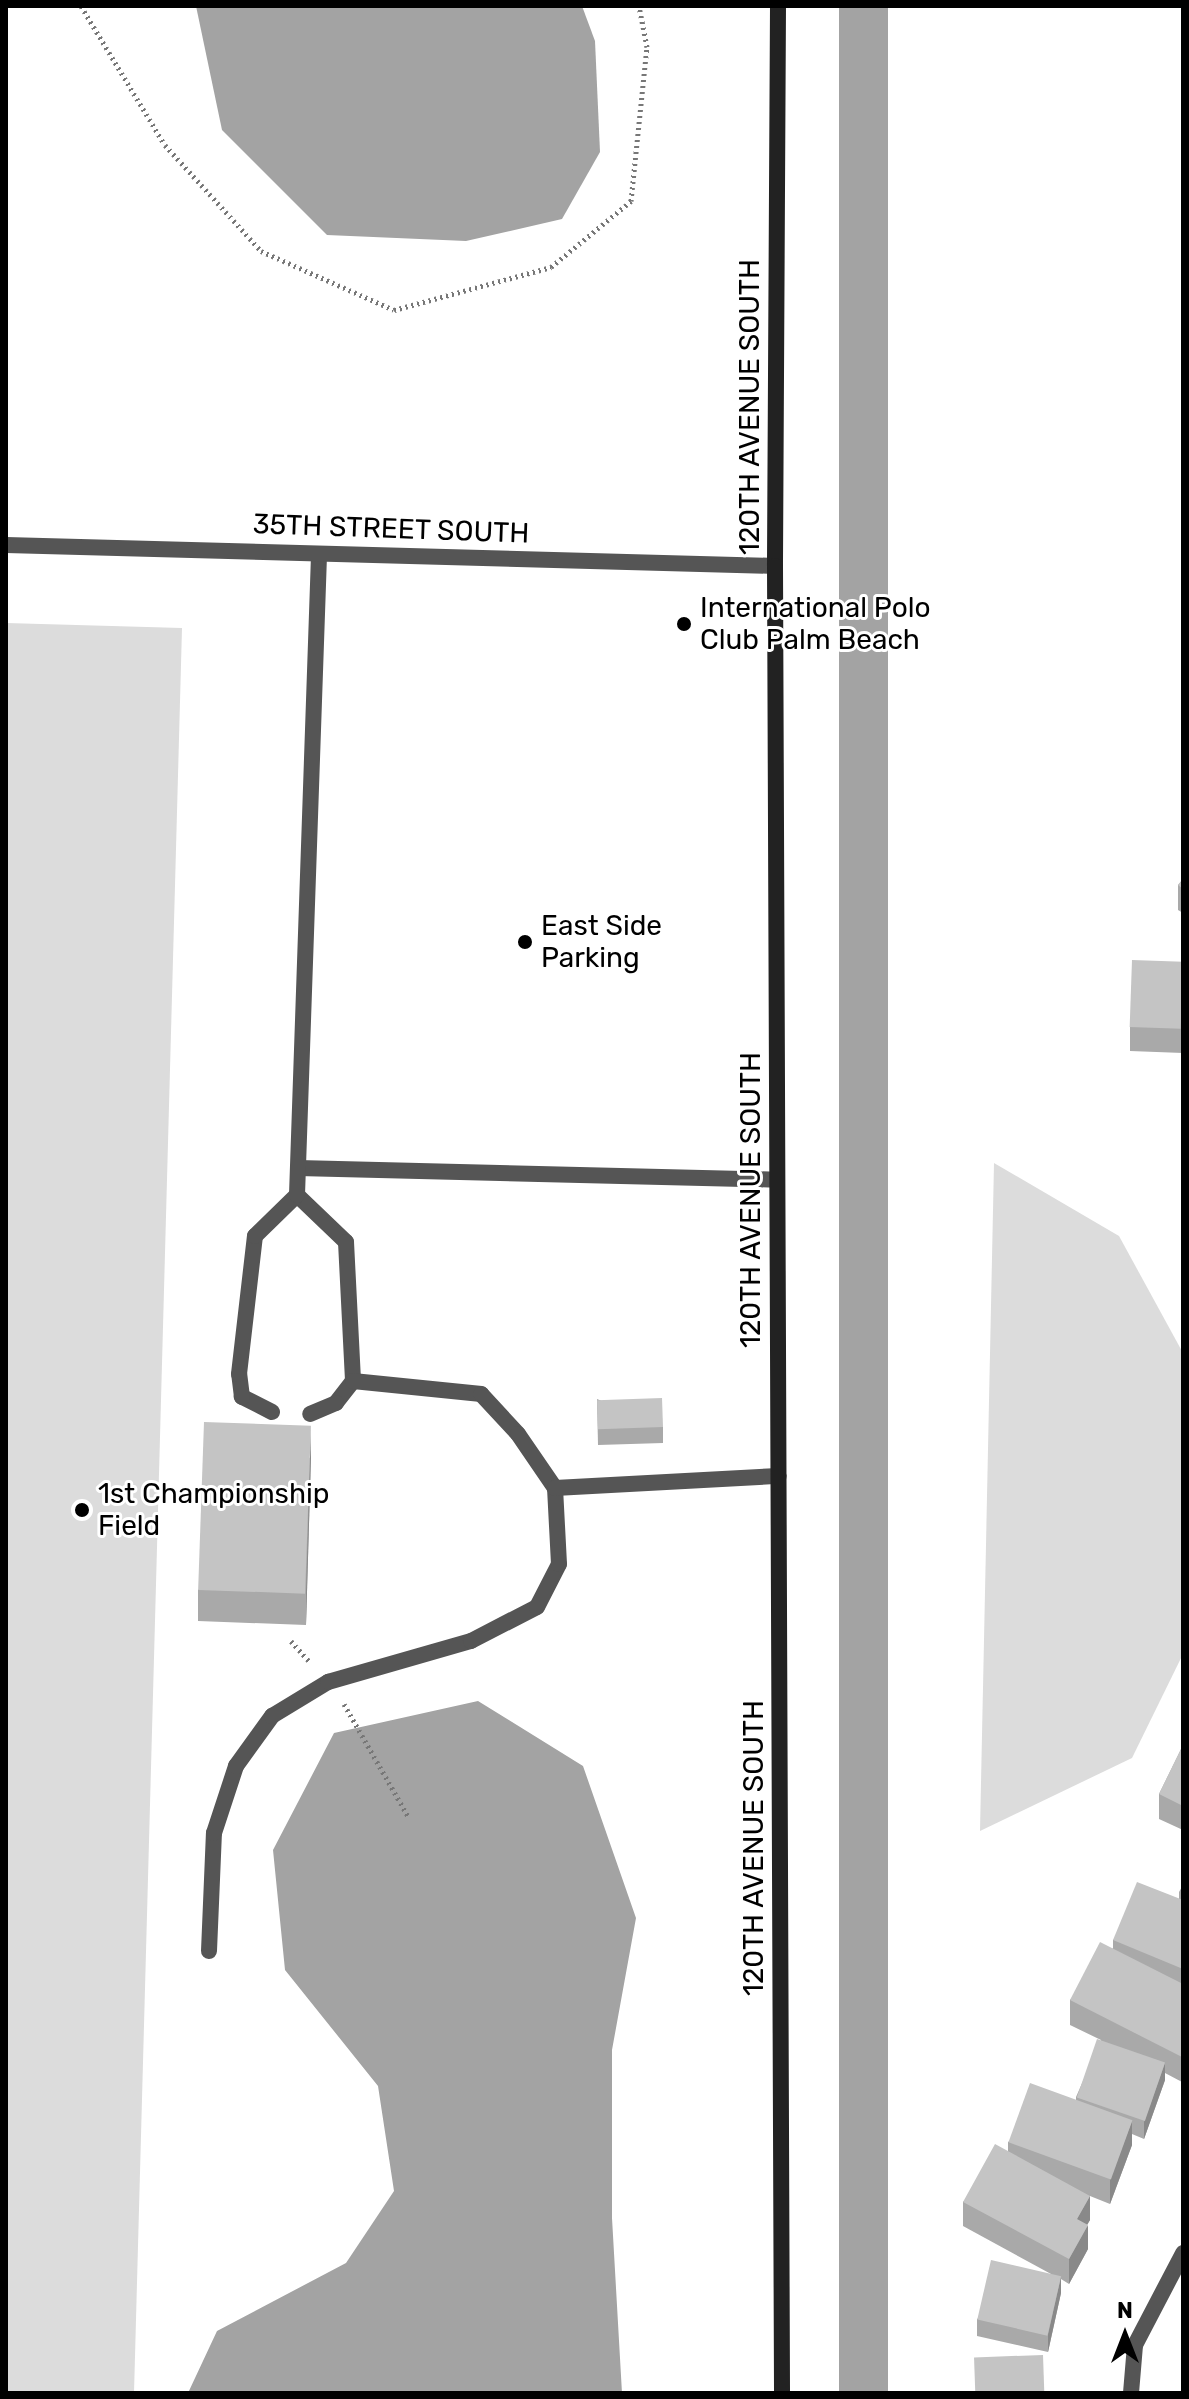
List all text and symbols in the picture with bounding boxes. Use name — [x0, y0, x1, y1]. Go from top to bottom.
street label: 120TH AVENUE SOUTH — [733, 259, 767, 555]
street label: 35TH STREET SOUTH — [252, 507, 530, 551]
place label: International Polo Club Palm Beach — [700, 591, 931, 657]
marker: International Polo Club Palm Beach — [675, 615, 693, 633]
place label: East Side Parking — [541, 909, 662, 975]
marker: East Side Parking — [516, 933, 534, 951]
street label: 120TH AVENUE SOUTH — [734, 1052, 768, 1348]
place label: 1st Championship Field — [98, 1477, 329, 1543]
marker: 1st Championship Field — [73, 1501, 91, 1519]
street label: 120TH AVENUE SOUTH — [737, 1700, 771, 1996]
north arrow — [1085, 2295, 1165, 2375]
text: N — [1117, 2297, 1133, 2324]

